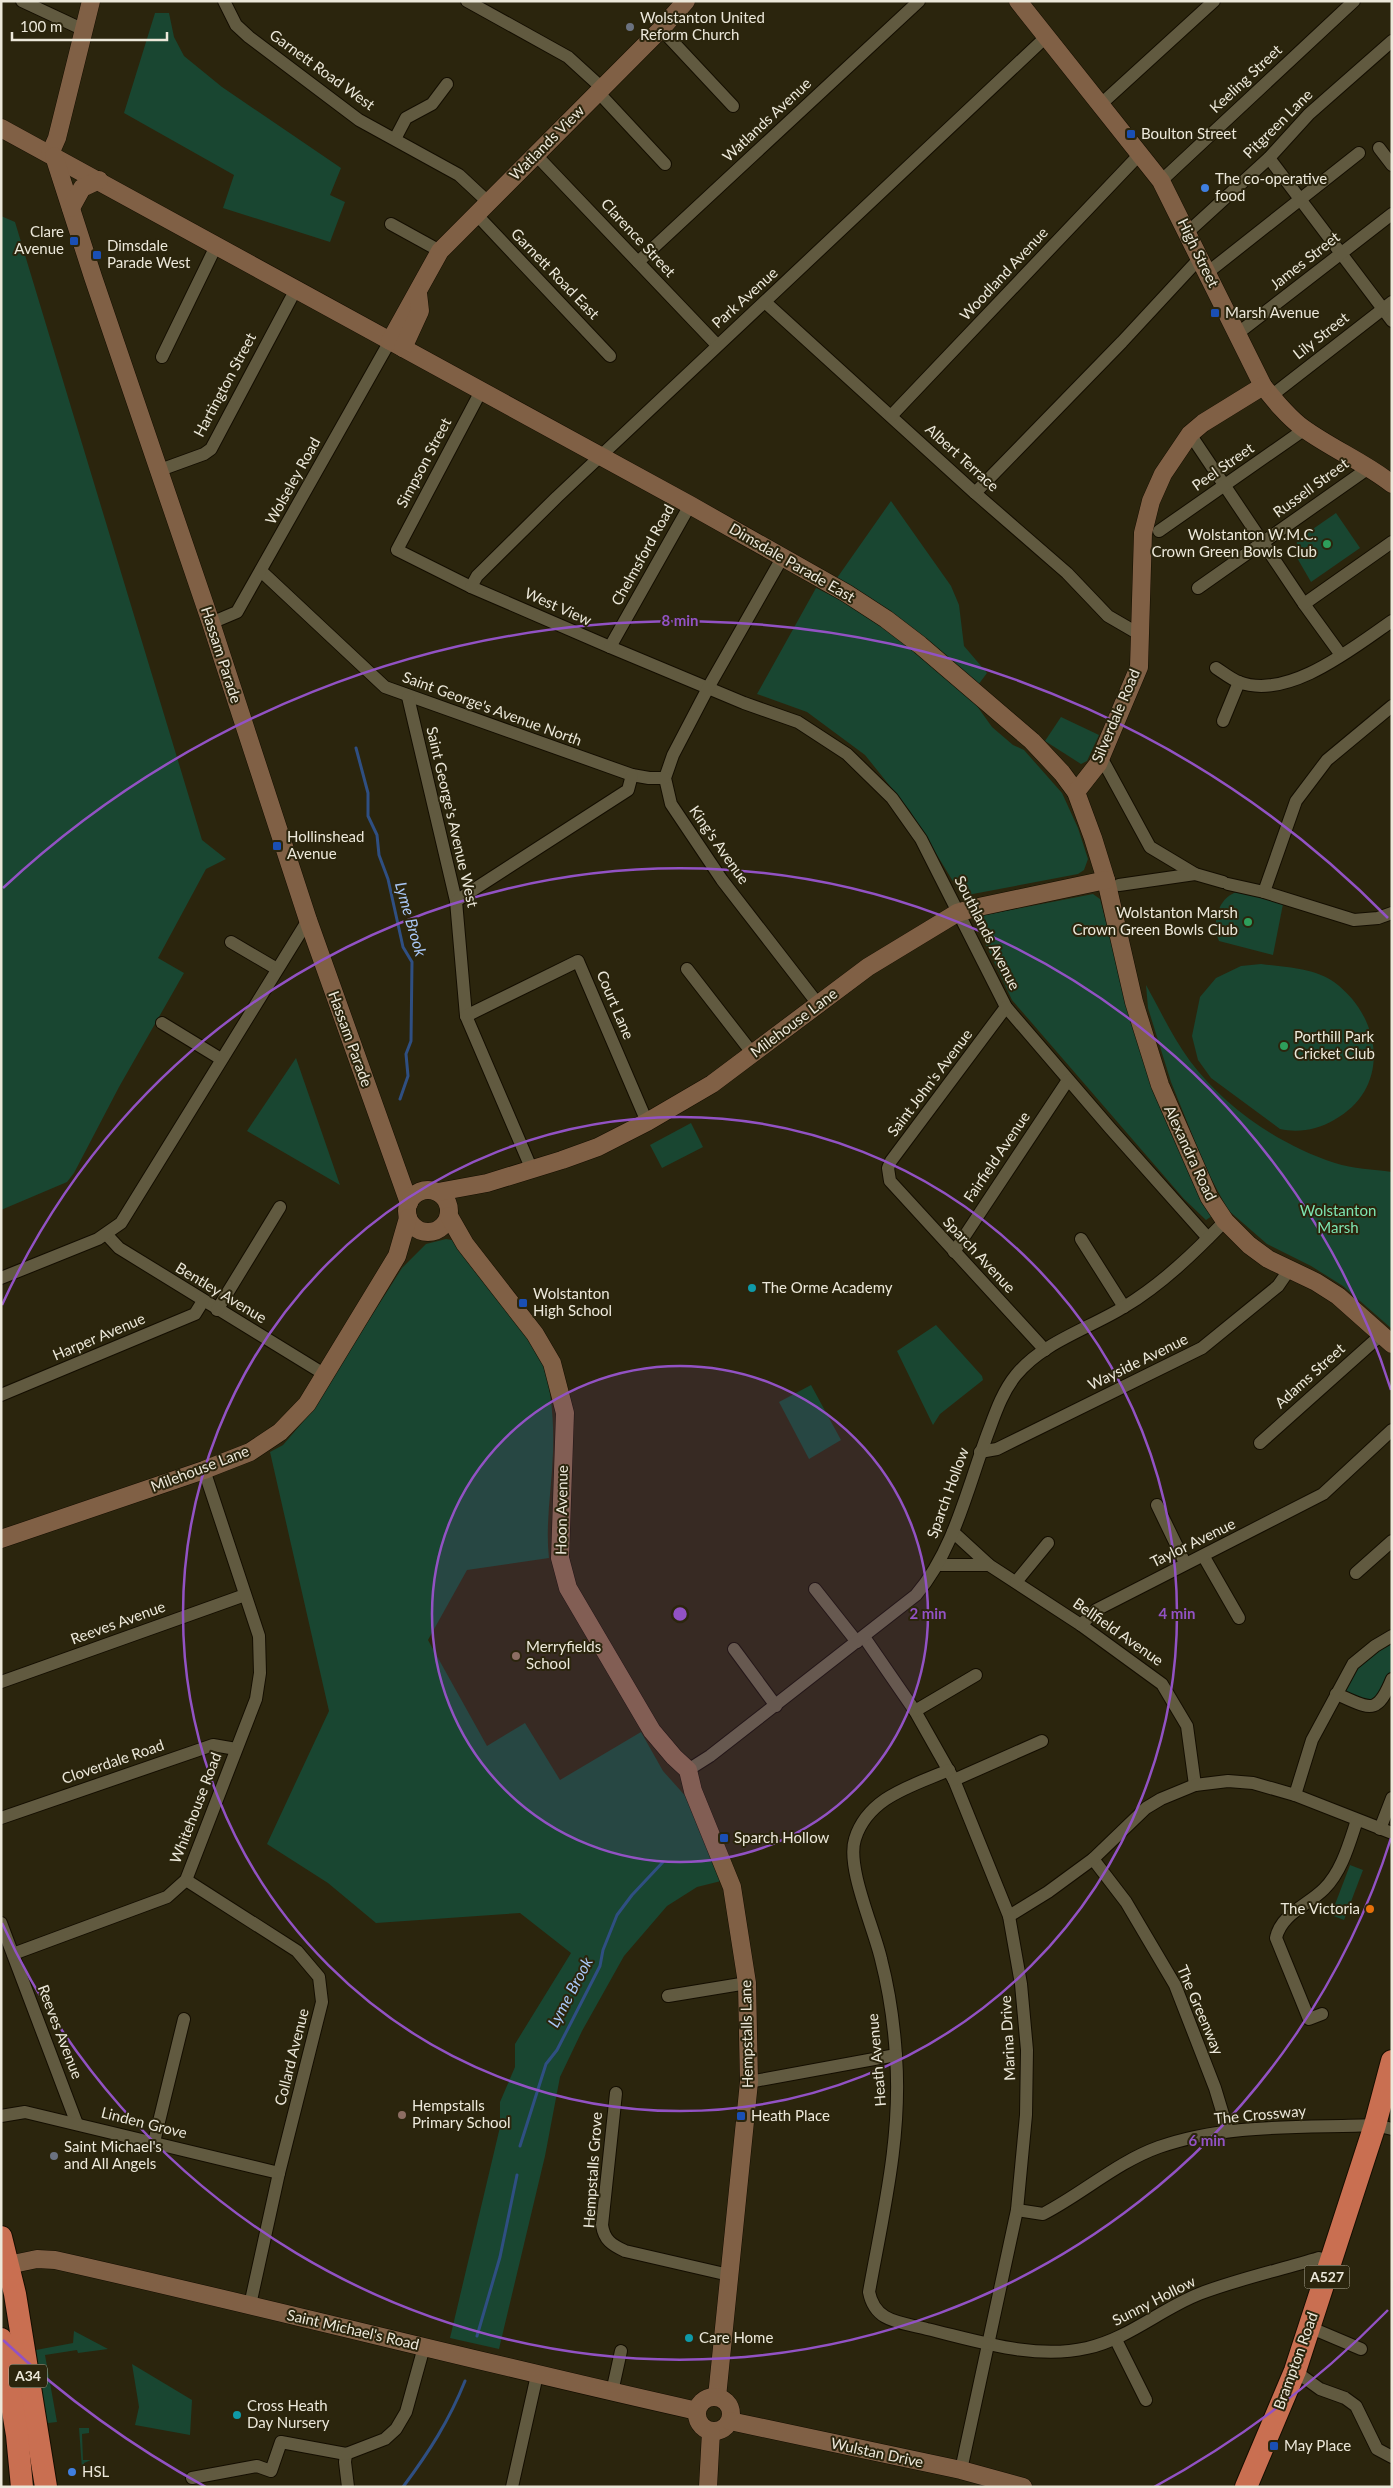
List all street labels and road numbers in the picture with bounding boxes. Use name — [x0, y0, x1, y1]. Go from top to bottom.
street label: Garnett Road West — [267, 25, 379, 114]
street label: Keeling Street — [1206, 40, 1285, 116]
street label: Watlands Avenue — [718, 74, 814, 165]
street label: Pitgreen Lane — [1239, 85, 1316, 162]
street label: Watlands View — [505, 101, 588, 183]
street label: Clarence Street — [598, 194, 680, 281]
street label: High Street — [1174, 215, 1224, 291]
street label: Woodland Avenue — [955, 223, 1051, 324]
street label: Garnett Road East — [508, 224, 604, 323]
street label: James Street — [1266, 227, 1343, 293]
street label: Park Avenue — [708, 263, 781, 331]
street label: Lily Street — [1289, 308, 1352, 362]
street label: Hartington Street — [189, 329, 259, 440]
street label: Simpson Street — [392, 414, 455, 511]
street label: Albert Terrace — [922, 420, 1003, 495]
street label: Wolseley Road — [261, 434, 323, 527]
street label: Peel Street — [1188, 438, 1257, 494]
street label: Russell Street — [1269, 453, 1352, 521]
street label: Chelmsford Road — [607, 501, 677, 608]
street label: Dimsdale Parade East — [727, 519, 859, 606]
street label: West View — [522, 583, 595, 629]
street label: Hassam Parade — [198, 604, 246, 705]
street label: Silverdale Road — [1087, 666, 1143, 765]
street label: Saint George's Avenue North — [400, 667, 585, 749]
street label: Saint George's Avenue West — [423, 725, 483, 910]
street label: King's Avenue — [686, 802, 754, 887]
street label: Southlands Avenue — [951, 872, 1025, 993]
street label: Court Lane — [593, 968, 638, 1042]
street label: Milehouse Lane — [747, 984, 840, 1061]
street label: Hassam Parade — [325, 988, 377, 1089]
street label: Saint John's Avenue — [883, 1025, 975, 1140]
street label: Alexandra Road — [1161, 1102, 1221, 1203]
street label: Fairfield Avenue — [959, 1108, 1033, 1205]
street label: Sparch Avenue — [940, 1213, 1020, 1296]
street label: Bentley Avenue — [173, 1258, 270, 1326]
street label: Harper Avenue — [50, 1308, 148, 1364]
street label: Wayside Avenue — [1085, 1329, 1191, 1393]
street label: Adams Street — [1271, 1339, 1349, 1411]
street label: Milehouse Lane — [148, 1441, 251, 1495]
street label: Sparch Hollow — [922, 1445, 972, 1541]
street label: Hoon Avenue — [551, 1465, 571, 1555]
street label: Taylor Avenue — [1147, 1514, 1238, 1570]
street label: Bellfield Avenue — [1070, 1593, 1167, 1669]
street label: Reeves Avenue — [68, 1597, 168, 1648]
street label: Cloverdale Road — [59, 1735, 166, 1787]
street label: Whitehouse Road — [166, 1750, 225, 1866]
street label: The Greenway — [1174, 1962, 1228, 2057]
street label: Hempstalls Lane — [736, 1980, 756, 2088]
street label: Reeves Avenue — [35, 1982, 87, 2081]
street label: Marina Drive — [996, 1995, 1018, 2081]
street label: Collard Avenue — [270, 2006, 312, 2107]
street label: Heath Avenue — [863, 2013, 889, 2107]
street label: The Crossway — [1213, 2101, 1307, 2127]
street label: Linden Grove — [99, 2103, 189, 2141]
street label: Hempstalls Grove — [579, 2111, 605, 2229]
road number: A527 — [1304, 2266, 1350, 2288]
street label: Sunny Hollow — [1109, 2271, 1198, 2329]
street label: Saint Michael's Road — [285, 2305, 421, 2353]
street label: Brampton Road — [1269, 2310, 1321, 2412]
road number: A34 — [9, 2364, 47, 2388]
street label: Wulstan Drive — [829, 2433, 925, 2471]

